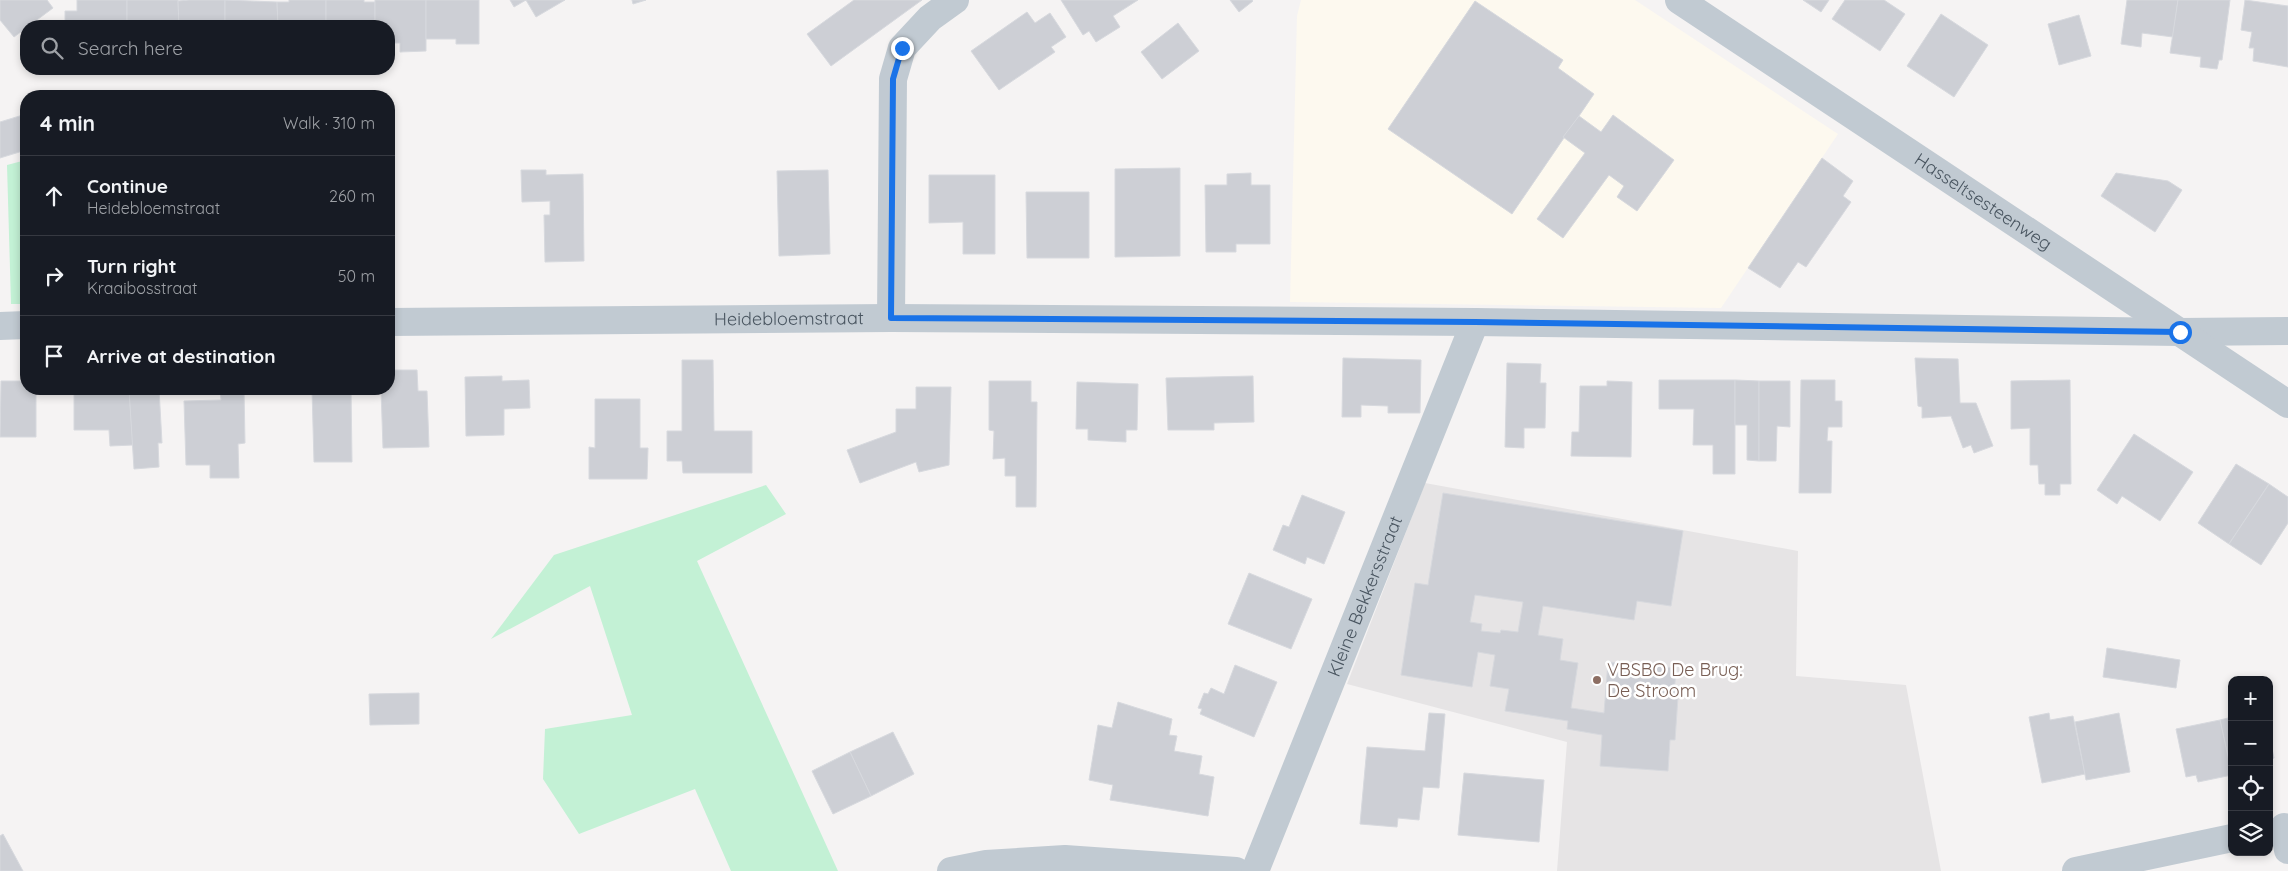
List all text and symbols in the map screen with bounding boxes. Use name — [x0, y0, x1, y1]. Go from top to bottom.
search box — [20, 20, 395, 75]
icon: search — [38, 34, 66, 62]
text: Search here — [78, 36, 183, 60]
route end — [891, 37, 914, 60]
text: 4 min — [40, 110, 95, 136]
text: Walk · 310 m — [283, 113, 375, 133]
street label: Hasseltsesteenweg — [1910, 147, 2057, 255]
text: Continue — [87, 174, 168, 198]
icon: ahead — [40, 182, 68, 210]
text: 260 m — [329, 186, 375, 206]
text: Heidebloemstraat — [87, 198, 220, 218]
text: Turn right — [87, 254, 176, 278]
icon: right — [40, 262, 68, 290]
text: 50 m — [338, 266, 375, 286]
text: Kraaibosstraat — [87, 278, 197, 298]
street label: Heidebloemstraat — [714, 306, 864, 330]
route start — [2169, 321, 2192, 344]
icon: arrive — [40, 342, 68, 370]
text: Arrive at destination — [87, 344, 276, 368]
street label: Kleine Bekkersstraat — [1322, 512, 1407, 680]
place label: VBSBO De Brug: De Stroom — [1607, 658, 1743, 702]
marker: VBSBO De Brug: De Stroom — [1591, 674, 1603, 686]
map controls — [2228, 676, 2273, 856]
button: + — [2228, 676, 2273, 721]
button: − — [2228, 721, 2273, 766]
button: locate — [2228, 766, 2273, 811]
button: layers — [2228, 811, 2273, 856]

